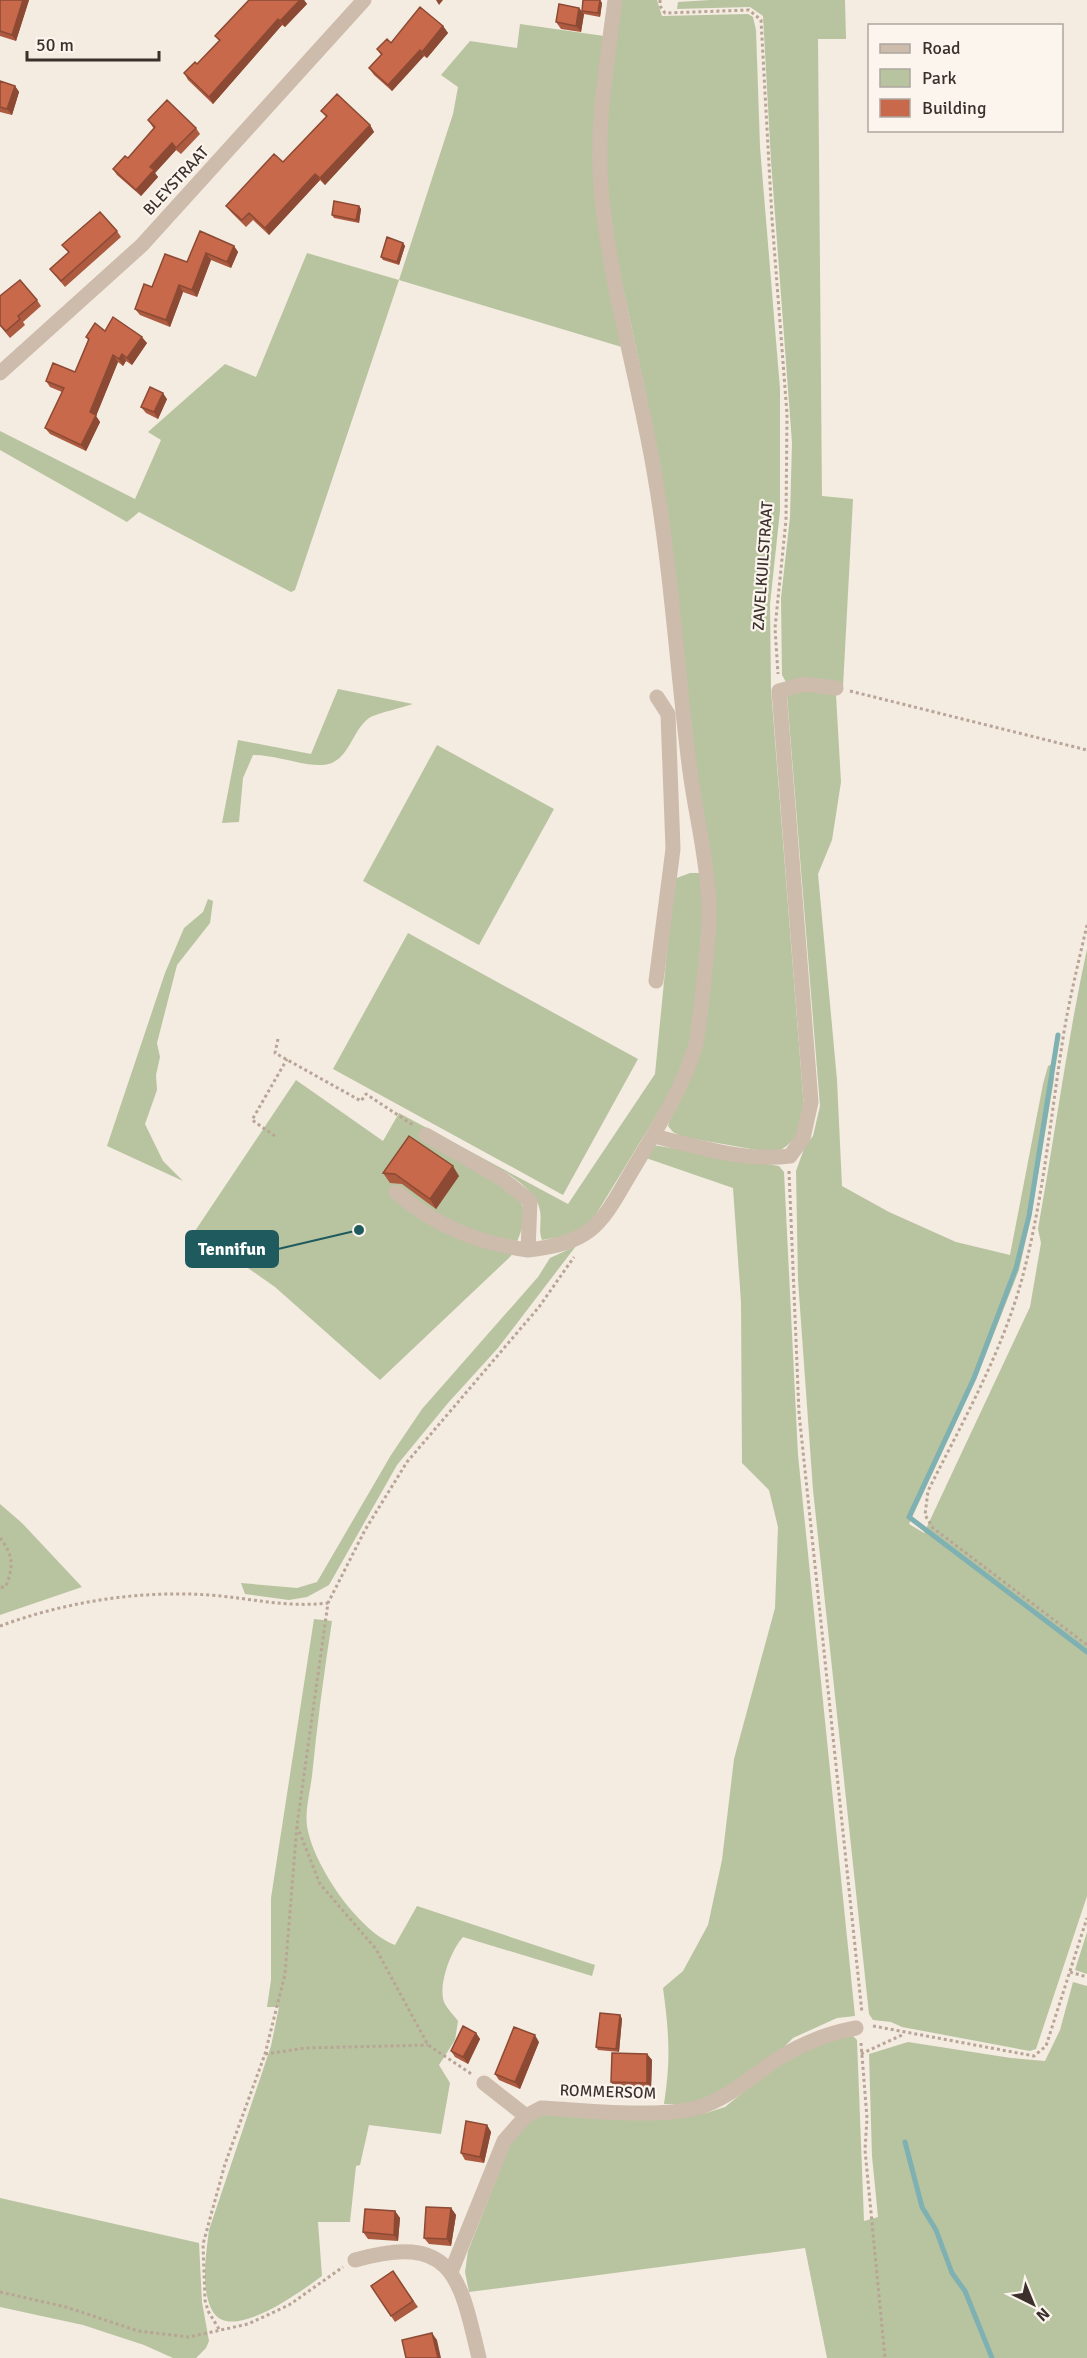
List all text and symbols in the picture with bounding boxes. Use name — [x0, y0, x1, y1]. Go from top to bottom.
scale bar — [27, 24, 159, 62]
legend — [868, 24, 1063, 132]
text: 50 m — [36, 34, 74, 56]
text: Road — [922, 37, 961, 59]
text: Park — [922, 67, 957, 89]
text: Building — [922, 97, 986, 119]
street label: BLEYSTRAAT — [139, 142, 213, 220]
street label: ZAVELKUILSTRAAT — [748, 500, 778, 631]
callout: Tennifun — [186, 1231, 278, 1267]
text: Tennifun — [198, 1238, 266, 1260]
street label: ROMMERSOM — [559, 2080, 657, 2104]
north arrow — [1003, 2274, 1063, 2334]
text: N — [1032, 2303, 1053, 2325]

